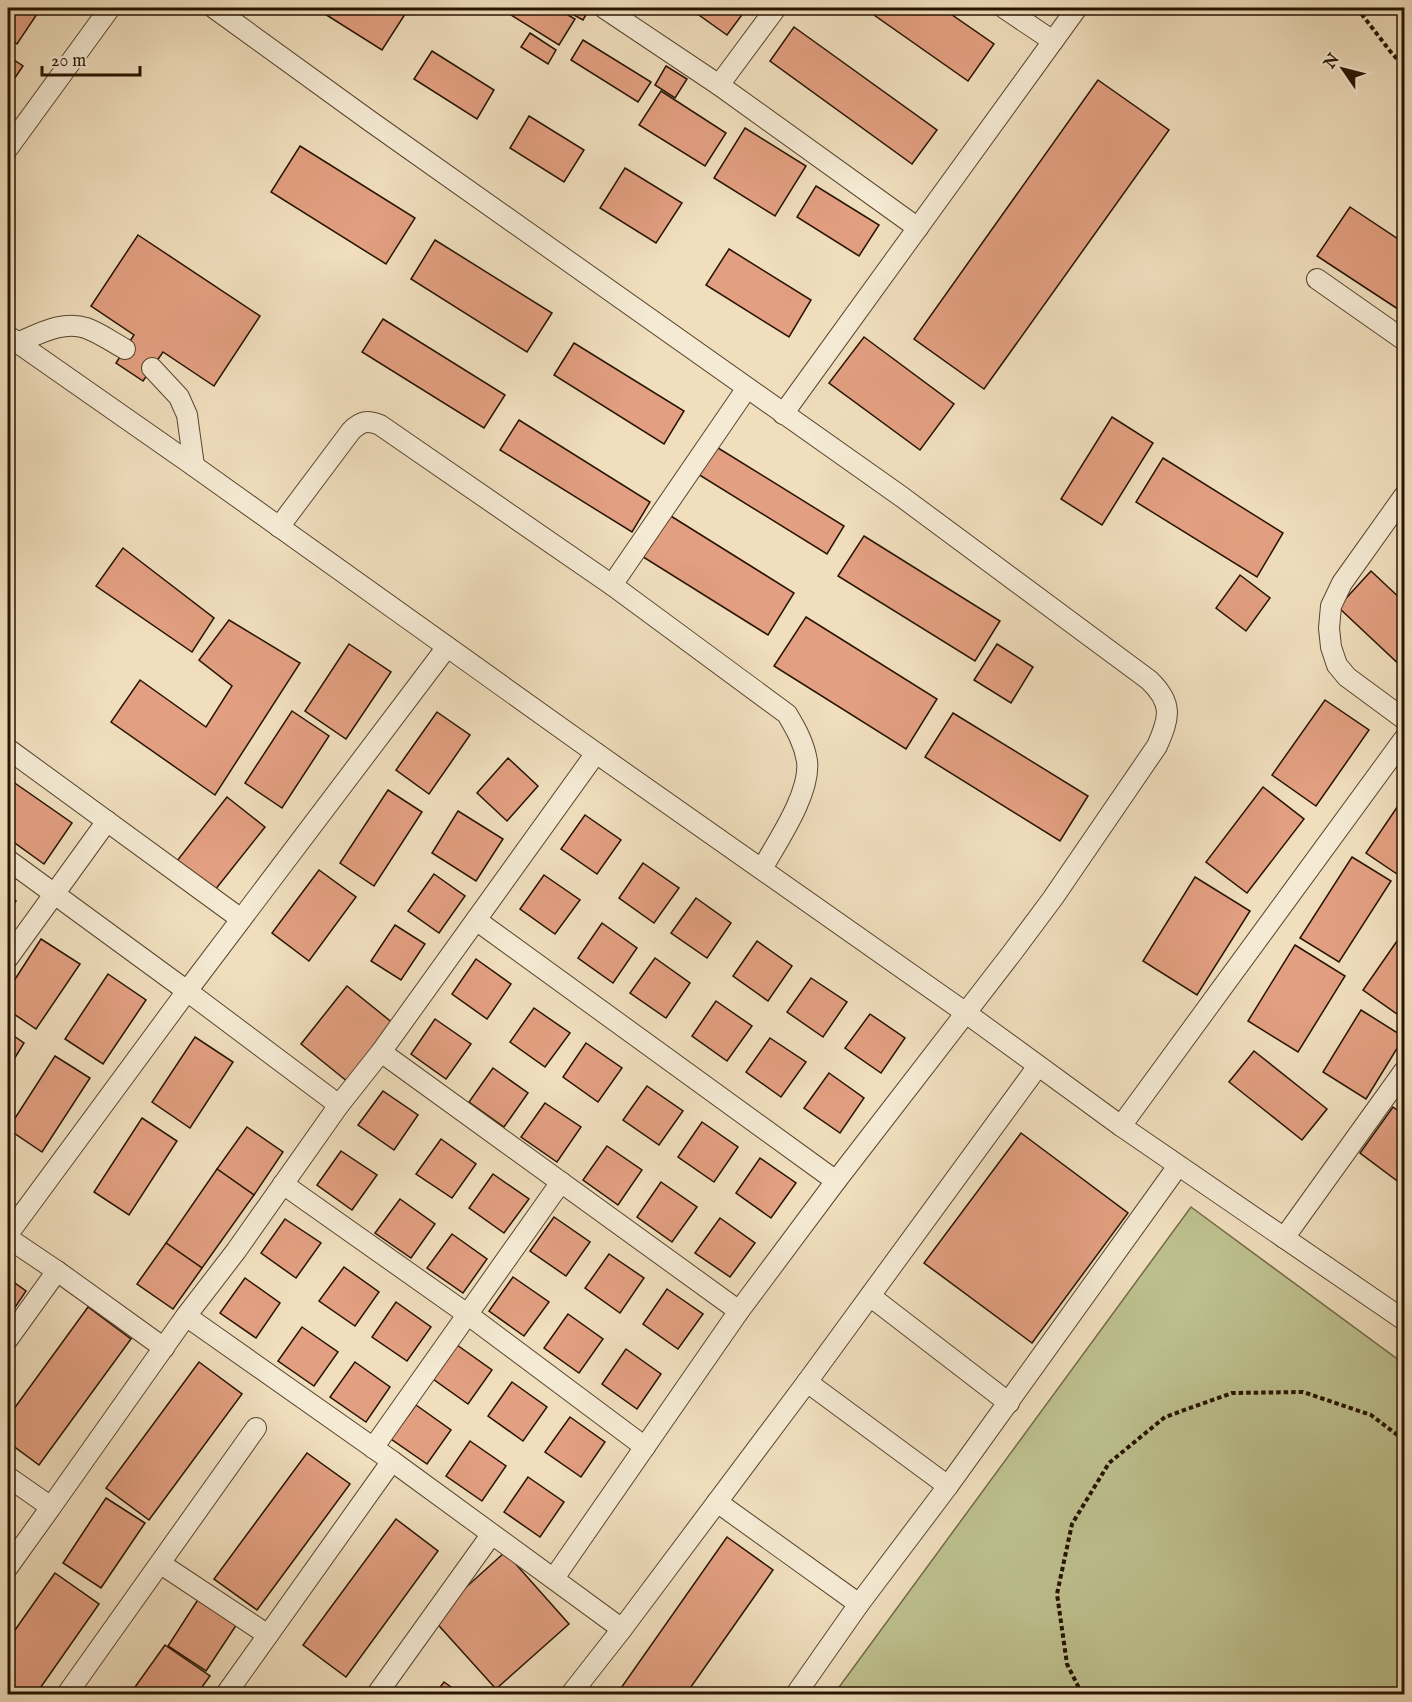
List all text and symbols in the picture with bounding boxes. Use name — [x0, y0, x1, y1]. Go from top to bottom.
scale bar — [42, 39, 140, 77]
north arrow — [1313, 39, 1373, 99]
text: 20 m — [51, 50, 86, 73]
text: N — [1320, 50, 1345, 74]

